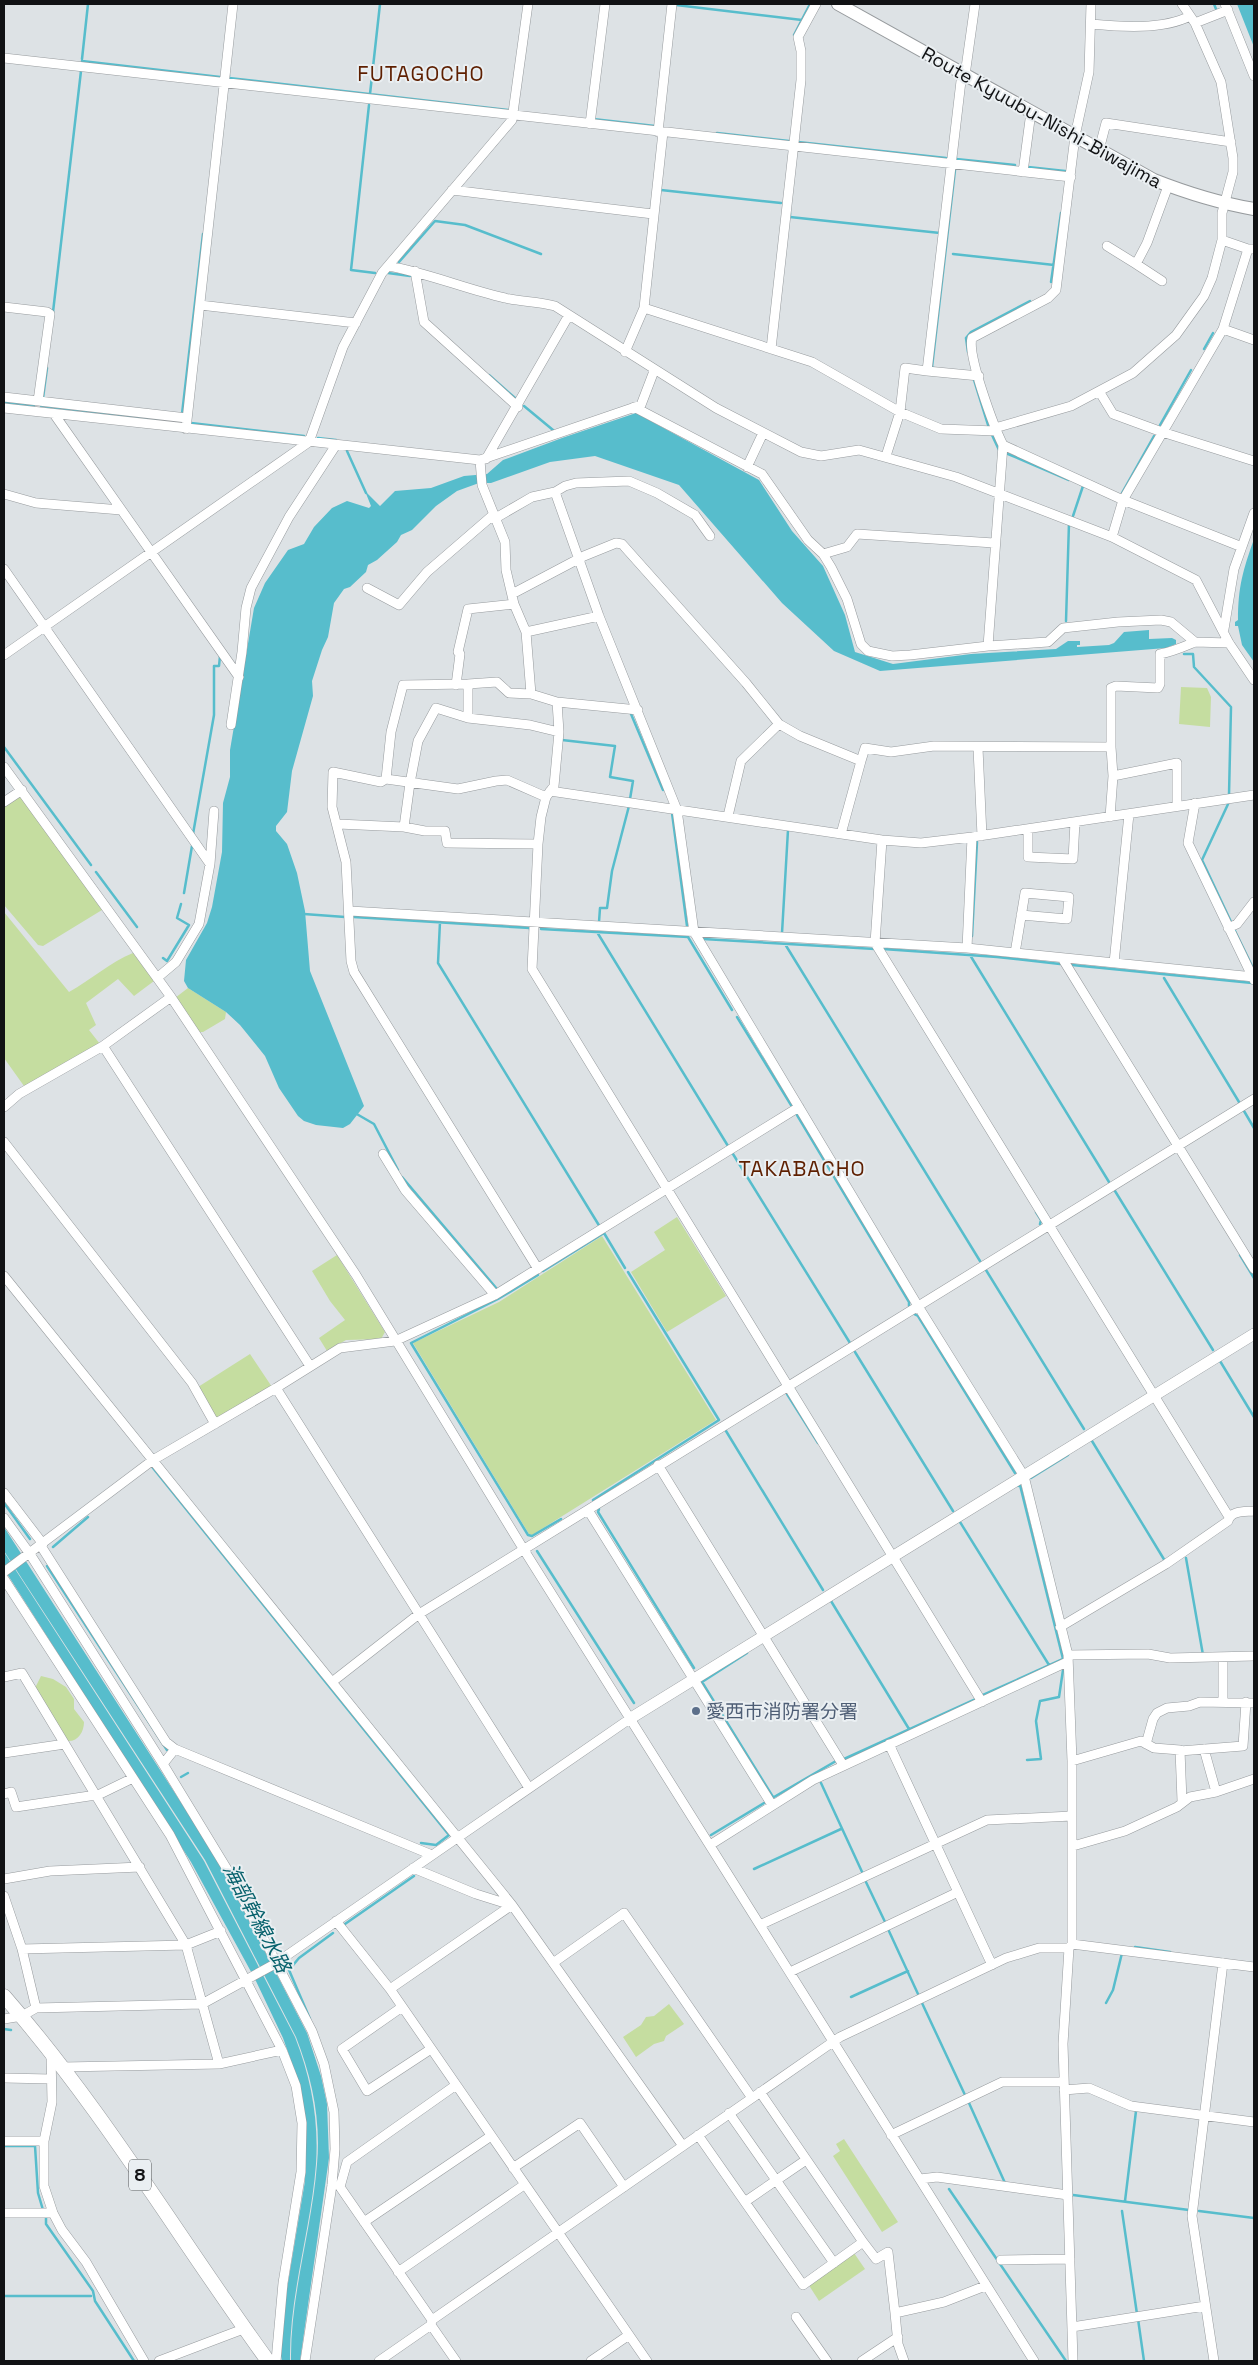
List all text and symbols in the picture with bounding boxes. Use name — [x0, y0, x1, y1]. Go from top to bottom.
street label: Route Kyuubu-Nishi-Biwajima — [917, 41, 1166, 194]
district label: FUTAGOCHO — [357, 60, 485, 87]
district label: TAKABACHO — [738, 1155, 866, 1182]
place label: 愛西市消防署分署 — [706, 1699, 858, 1724]
marker: 愛西市消防署分署 — [690, 1705, 702, 1717]
water label: 海部幹線水路 — [217, 1859, 298, 1979]
road number: 8 — [129, 2160, 151, 2190]

